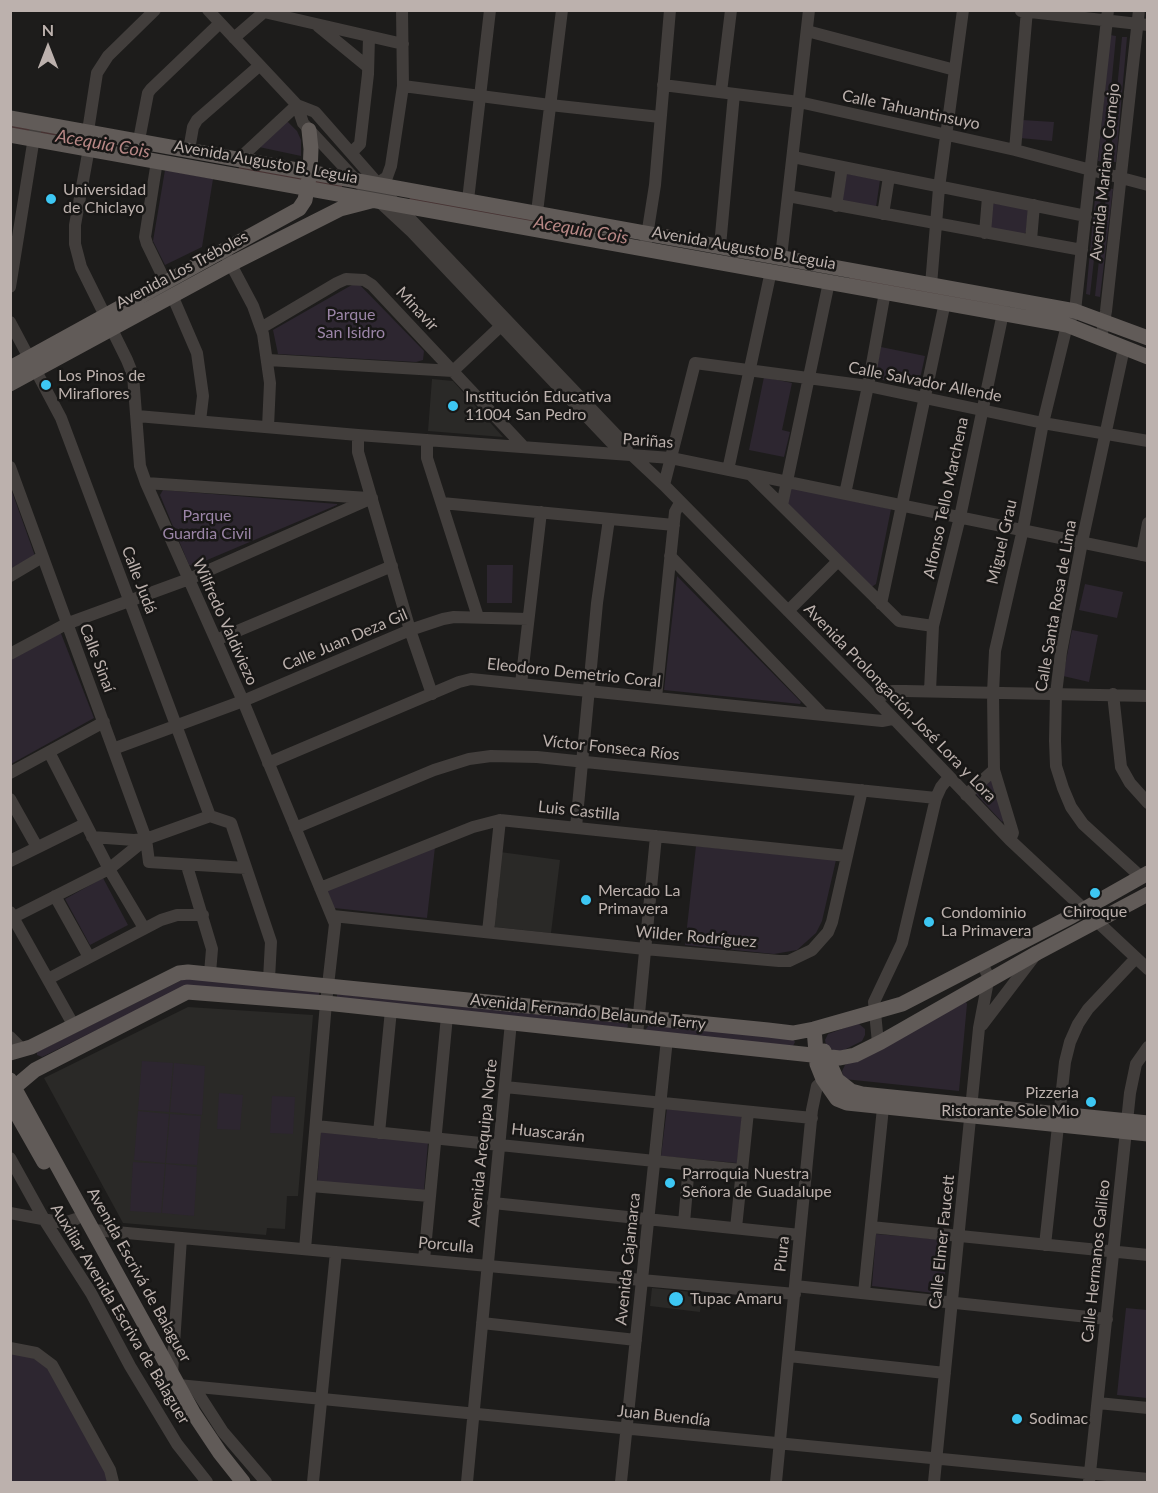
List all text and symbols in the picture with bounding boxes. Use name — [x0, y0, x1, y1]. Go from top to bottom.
north arrow — [18, 18, 78, 78]
text: N — [42, 20, 54, 39]
street label: Avenida Mariano Cornejo — [1086, 82, 1124, 262]
street label: Calle Tahuantinsuyo — [840, 86, 982, 134]
water label: Acequia Cois — [54, 125, 152, 163]
street label: Avenida Augusto B. Leguia — [173, 136, 359, 188]
place label: Universidad de Chiclayo — [63, 180, 146, 218]
marker: Universidad de Chiclayo — [44, 192, 58, 206]
water label: Acequia Cois — [532, 211, 630, 249]
street label: Avenida Augusto B. Leguia — [651, 222, 837, 274]
street label: Avenida Los Tréboles — [113, 227, 251, 313]
street label: Minavir — [392, 283, 442, 335]
park label: Parque San Isidro — [317, 305, 385, 343]
street label: Calle Salvador Allende — [847, 358, 1003, 406]
place label: Los Pinos de Miraflores — [58, 366, 146, 404]
marker: Los Pinos de Miraflores — [39, 378, 53, 392]
place label: Institución Educativa 11004 San Pedro — [465, 387, 611, 425]
marker: Institución Educativa 11004 San Pedro — [446, 399, 460, 413]
street label: Alfonso Tello Marchena — [919, 415, 973, 581]
street label: Pariñas — [622, 430, 674, 452]
street label: Miguel Grau — [983, 498, 1021, 586]
park label: Parque Guardia Civil — [162, 506, 252, 544]
street label: Calle Santa Rosa de Lima — [1031, 519, 1081, 693]
street label: Calle Judá — [117, 543, 161, 617]
street label: Wilfredo Valdiviezo — [188, 556, 262, 688]
street label: Avenida Prolongación José Lora y Lora — [800, 600, 1000, 806]
street label: Calle Juan Deza Gil — [279, 605, 411, 675]
street label: Calle Sinaí — [75, 621, 119, 695]
street label: Eleodoro Demetrio Coral — [486, 654, 662, 692]
street label: Víctor Fonseca Ríos — [541, 731, 681, 765]
street label: Luis Castilla — [537, 797, 621, 825]
place label: Mercado La Primavera — [598, 881, 680, 919]
marker: Chiroque — [1088, 886, 1102, 900]
marker: Mercado La Primavera — [579, 893, 593, 907]
place label: Chiroque — [1063, 902, 1127, 922]
place label: Condominio La Primavera — [941, 903, 1031, 941]
marker: Condominio La Primavera — [922, 915, 936, 929]
street label: Wilder Rodríguez — [635, 922, 757, 952]
street label: Avenida Fernando Belaunde Terry — [469, 990, 707, 1034]
street label: Avenida Arequipa Norte — [465, 1058, 501, 1228]
place label: Pizzeria Ristorante Sole Mio — [941, 1083, 1079, 1121]
marker: Pizzeria Ristorante Sole Mio — [1084, 1095, 1098, 1109]
street label: Huascarán — [510, 1120, 586, 1146]
place label: Parroquia Nuestra Señora de Guadalupe — [682, 1164, 832, 1202]
street label: Calle Elmer Faucett — [925, 1174, 959, 1310]
marker: Parroquia Nuestra Señora de Guadalupe — [663, 1176, 677, 1190]
street label: Calle Hermanos Galileo — [1078, 1179, 1114, 1343]
street label: Avenida Escrivá de Balaguer — [83, 1184, 195, 1366]
street label: Avenida Cajamarca — [611, 1192, 645, 1326]
street label: Auxiliar Avenida Escriva de Balaguer — [46, 1200, 194, 1428]
street label: Porculla — [417, 1233, 475, 1257]
street label: Piura — [771, 1235, 793, 1273]
place label: Tupac Amaru — [690, 1289, 782, 1309]
marker: Tupac Amaru — [667, 1290, 685, 1308]
street label: Juan Buendía — [616, 1402, 712, 1430]
place label: Sodimac — [1029, 1409, 1088, 1429]
marker: Sodimac — [1010, 1412, 1024, 1426]

